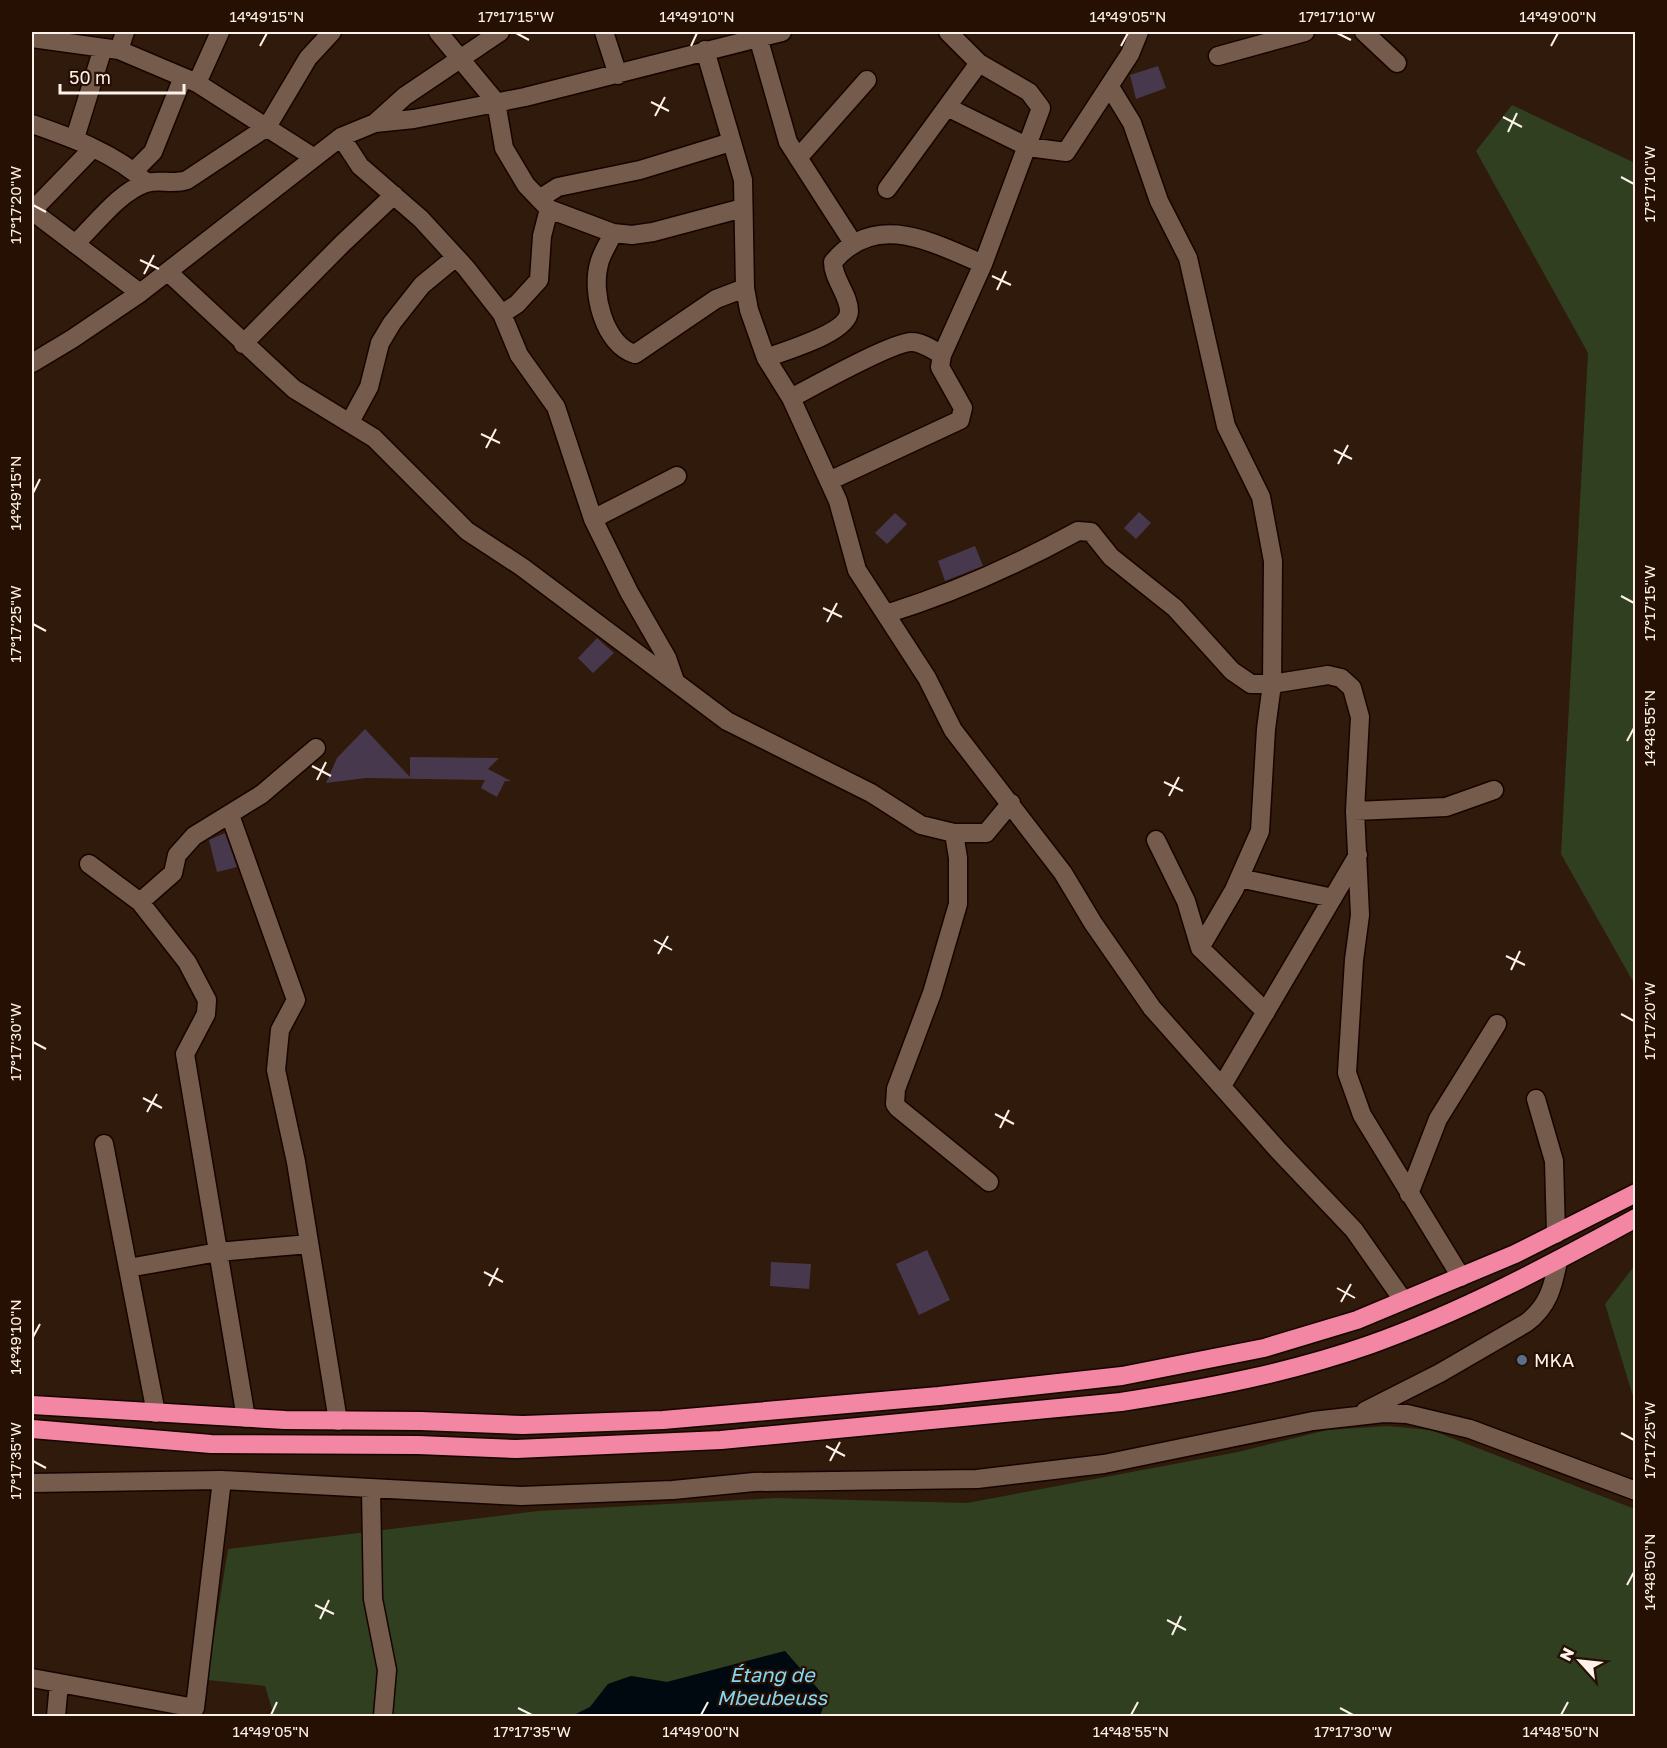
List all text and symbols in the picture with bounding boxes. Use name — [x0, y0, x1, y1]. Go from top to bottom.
text: 14°49'15"N — [230, 7, 304, 25]
text: 17°17'15"W — [478, 7, 554, 25]
text: 14°49'10"N — [659, 7, 735, 25]
text: 14°49'05"N — [1090, 7, 1166, 25]
text: 17°17'10"W — [1299, 7, 1375, 25]
text: 14°49'00"N — [1519, 7, 1597, 25]
scale bar — [60, 57, 184, 95]
text: 50 m — [69, 66, 111, 88]
text: 17°17'10"W — [1640, 146, 1658, 222]
text: 17°17'20"W — [6, 166, 24, 244]
text: 14°49'15"N — [6, 456, 24, 530]
text: 17°17'15"W — [1640, 565, 1658, 641]
text: 17°17'25"W — [6, 585, 24, 663]
text: 14°48'55"N — [1640, 690, 1658, 766]
text: 17°17'20"W — [1640, 982, 1658, 1060]
text: 17°17'30"W — [6, 1003, 24, 1081]
text: 14°49'10"N — [6, 1299, 24, 1375]
place label: MKA — [1534, 1349, 1574, 1371]
marker: MKA — [1515, 1353, 1529, 1367]
text: 17°17'25"W — [1640, 1401, 1658, 1479]
text: 17°17'35"W — [6, 1422, 24, 1500]
text: 14°48'50"N — [1640, 1533, 1658, 1611]
north arrow — [1550, 1631, 1610, 1691]
text: N — [1555, 1644, 1578, 1664]
water label: Étang de Mbeubeuss — [717, 1662, 829, 1709]
text: 14°49'05"N — [233, 1722, 309, 1740]
text: 17°17'35"W — [493, 1722, 571, 1740]
text: 14°49'00"N — [662, 1722, 740, 1740]
text: 14°48'55"N — [1093, 1722, 1169, 1740]
text: 17°17'30"W — [1314, 1722, 1392, 1740]
text: 14°48'50"N — [1522, 1722, 1600, 1740]

